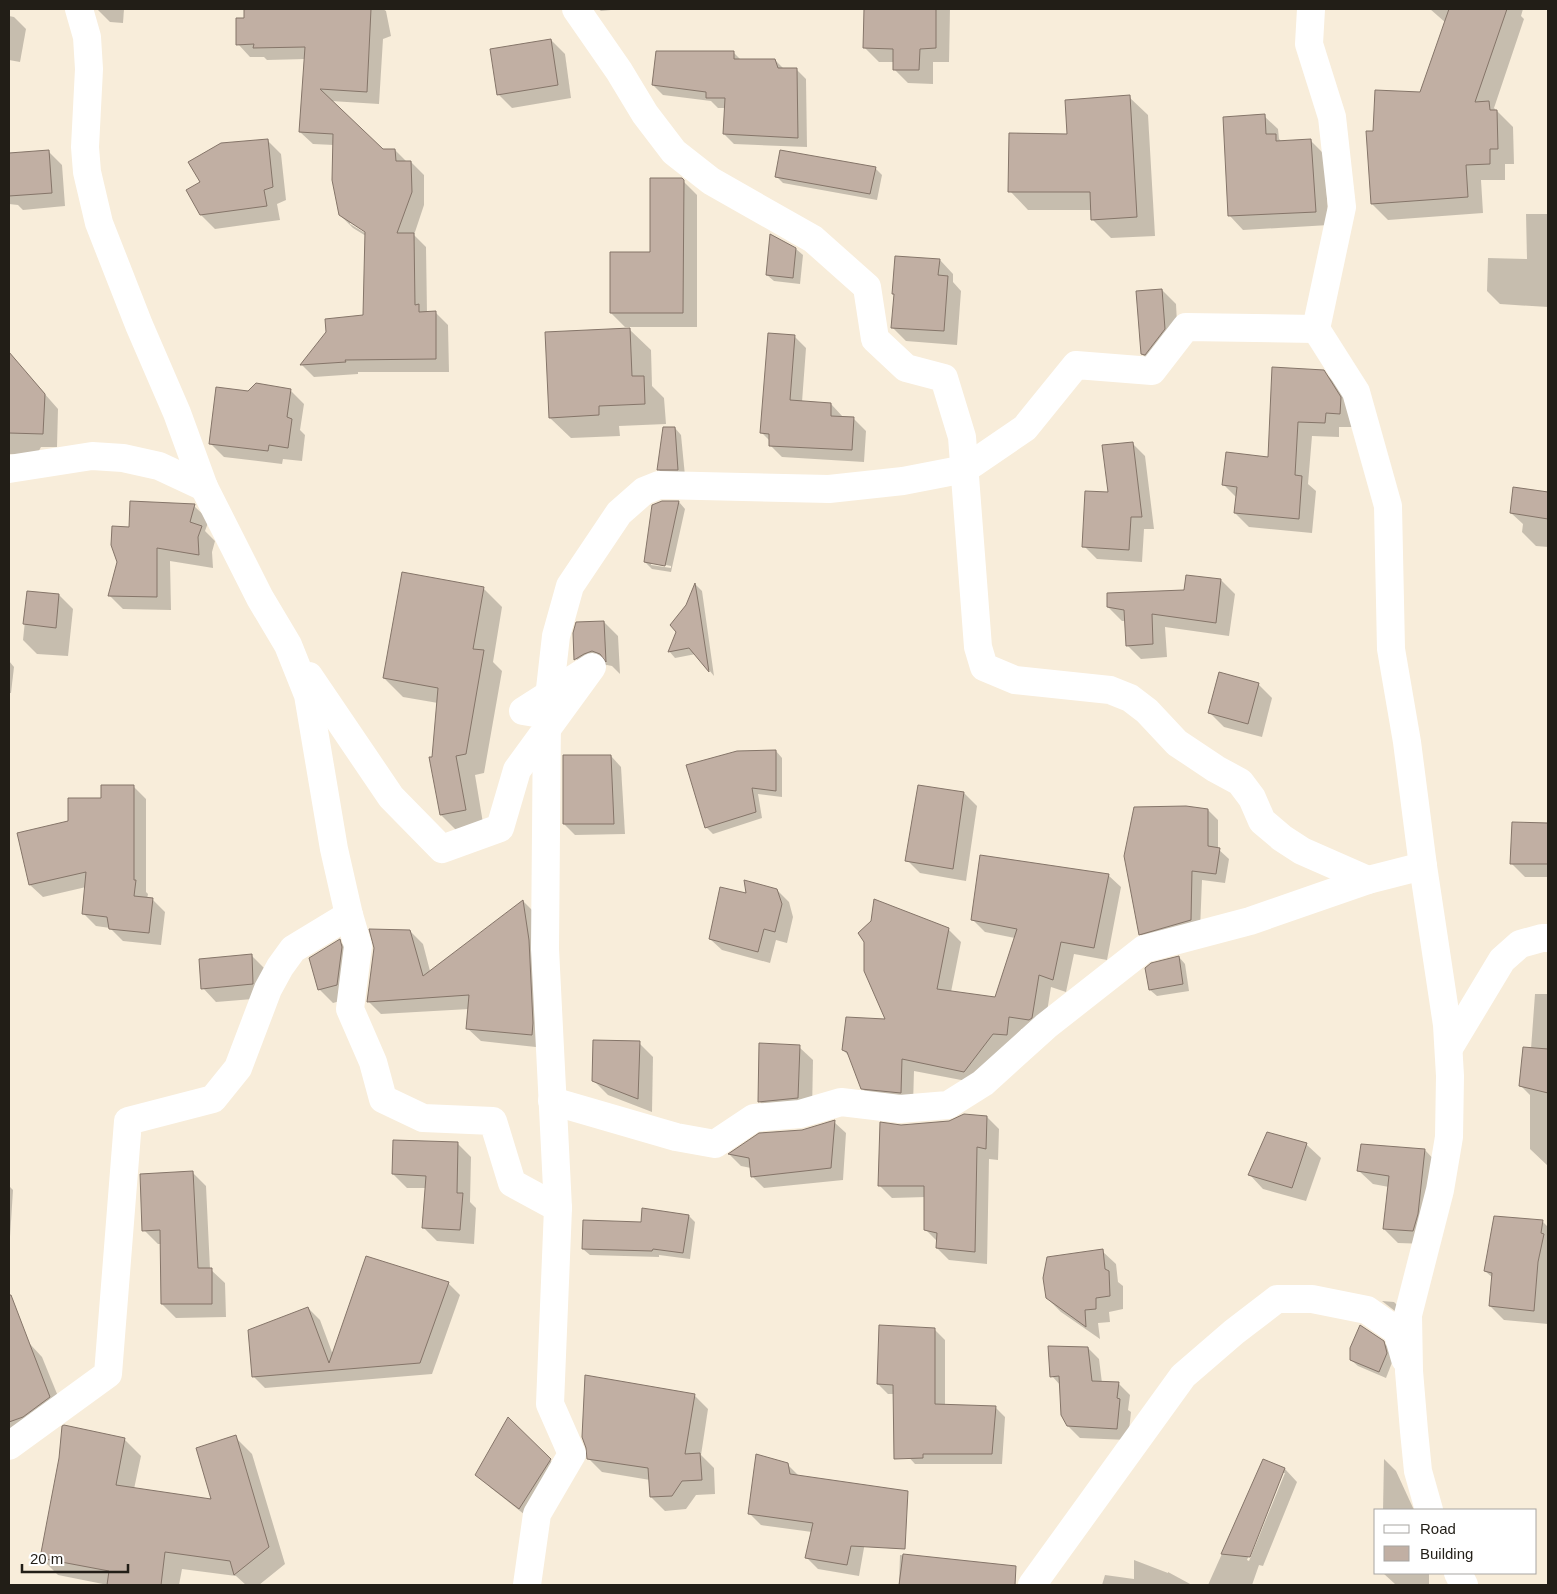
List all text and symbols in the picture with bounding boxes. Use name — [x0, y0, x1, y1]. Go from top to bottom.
legend — [1374, 1509, 1537, 1574]
text: Road — [1420, 1520, 1456, 1537]
scale bar — [22, 1542, 129, 1574]
text: Building — [1420, 1545, 1473, 1562]
text: 20 m — [30, 1550, 63, 1567]

